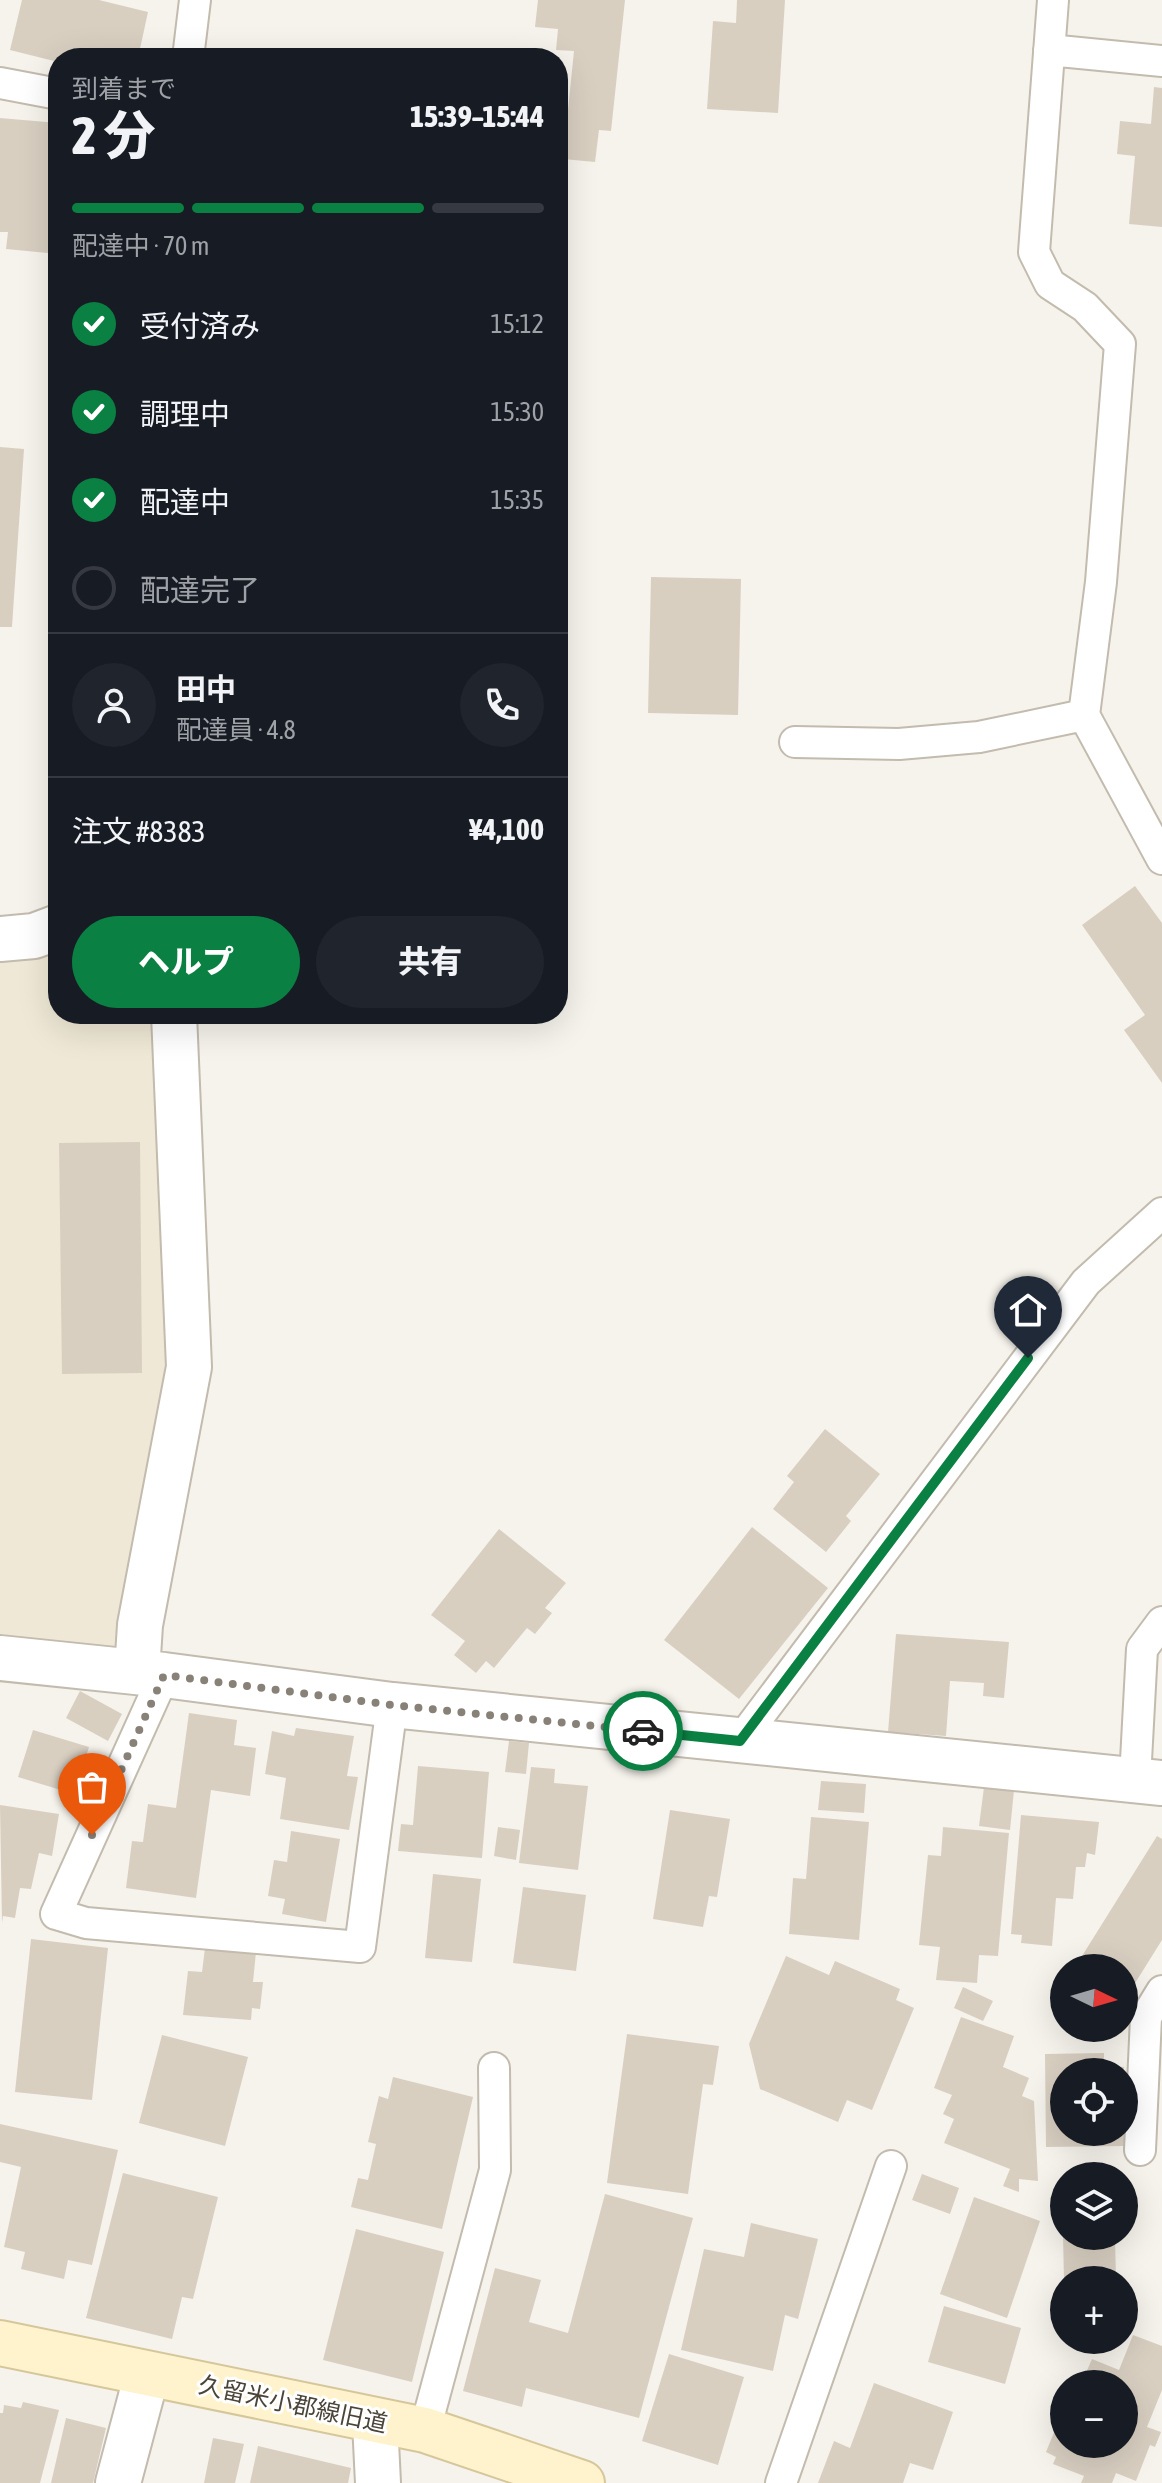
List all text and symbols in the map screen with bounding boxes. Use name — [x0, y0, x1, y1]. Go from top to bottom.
text: 到着まで — [72, 74, 176, 104]
text: 15:39–15:44 — [410, 99, 544, 133]
text: 2 分 — [72, 105, 156, 165]
text: 配達中 · 70 m — [72, 231, 209, 261]
icon: check — [72, 302, 116, 346]
text: 受付済み — [140, 309, 260, 343]
text: 15:12 — [490, 309, 544, 339]
icon: check — [72, 390, 116, 434]
text: 調理中 — [140, 397, 230, 431]
text: 15:30 — [490, 397, 544, 427]
icon: check — [72, 478, 116, 522]
text: 配達中 — [140, 485, 230, 519]
text: 15:35 — [490, 485, 544, 515]
text: 配達完了 — [140, 573, 260, 607]
button: person — [72, 663, 156, 747]
button: phone — [460, 663, 544, 747]
text: 田中 — [176, 672, 236, 706]
text: 配達員 · 4.8 — [176, 715, 296, 745]
text: ¥4,100 — [469, 812, 544, 846]
text: 注文 #8383 — [72, 814, 206, 848]
button: ヘルプ — [72, 916, 300, 1008]
button: 共有 — [316, 916, 544, 1008]
pin — [994, 1276, 1062, 1358]
icon: home — [1006, 1288, 1050, 1332]
courier — [603, 1691, 683, 1771]
icon: car — [621, 1709, 665, 1753]
pin — [58, 1753, 126, 1835]
icon: bag — [70, 1765, 114, 1809]
north arrow — [1050, 1954, 1138, 2042]
map controls — [1050, 1954, 1138, 2458]
button: locate — [1050, 2058, 1138, 2146]
button: layers — [1050, 2162, 1138, 2250]
button: + — [1050, 2266, 1138, 2354]
button: − — [1050, 2370, 1138, 2458]
street label: 久留米小郡線旧道 — [196, 2371, 390, 2437]

